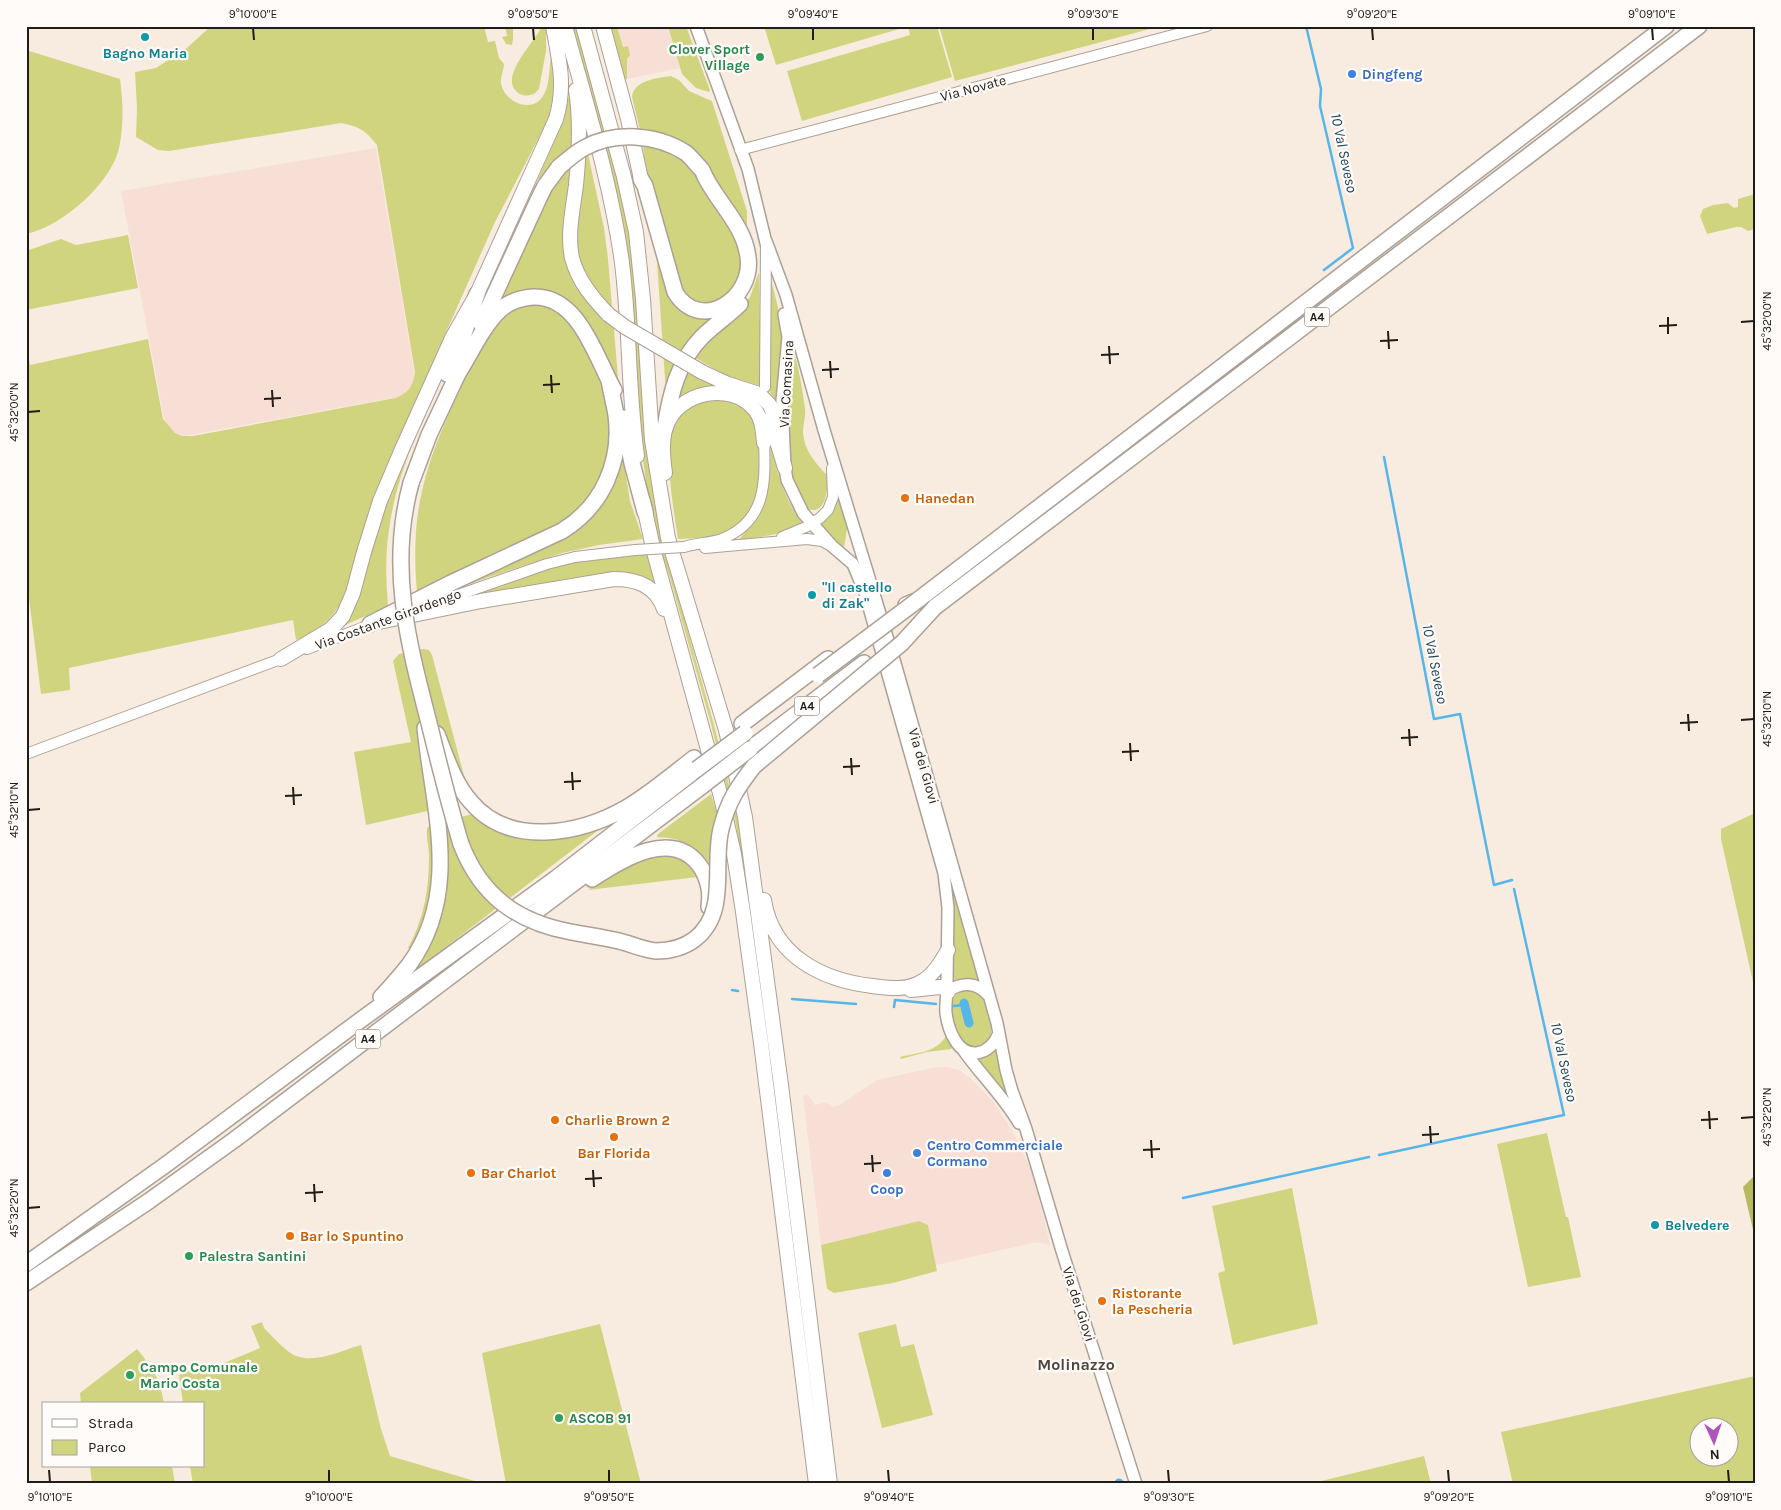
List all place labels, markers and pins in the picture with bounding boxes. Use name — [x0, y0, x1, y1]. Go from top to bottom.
marker: Bagno Maria — [139, 31, 151, 43]
place label: Clover Sport Village — [669, 41, 750, 74]
place label: Bagno Maria — [103, 45, 187, 62]
marker: Clover Sport Village — [754, 51, 766, 63]
place label: Dingfeng — [1362, 66, 1423, 83]
marker: Dingfeng — [1346, 68, 1358, 80]
place label: Hanedan — [915, 490, 975, 507]
marker: Hanedan — [899, 492, 911, 504]
place label: "Il castello di Zak" — [822, 579, 892, 612]
marker: "Il castello di Zak" — [806, 589, 818, 601]
place label: Charlie Brown 2 — [565, 1112, 670, 1129]
marker: Charlie Brown 2 — [549, 1114, 561, 1126]
marker: Bar Florida — [608, 1131, 620, 1143]
place label: Centro Commerciale Cormano — [927, 1137, 1063, 1170]
place label: Bar Florida — [577, 1145, 651, 1162]
marker: Centro Commerciale Cormano — [911, 1147, 923, 1159]
place label: Bar Charlot — [481, 1165, 557, 1182]
marker: Bar Charlot — [465, 1167, 477, 1179]
marker: Coop — [881, 1167, 893, 1179]
place label: Coop — [870, 1181, 904, 1198]
place label: Belvedere — [1665, 1217, 1729, 1234]
marker: Belvedere — [1649, 1219, 1661, 1231]
place label: Bar lo Spuntino — [300, 1228, 404, 1245]
marker: Bar lo Spuntino — [284, 1230, 296, 1242]
place label: Palestra Santini — [199, 1248, 306, 1265]
marker: Palestra Santini — [183, 1250, 195, 1262]
place label: Ristorante la Pescheria — [1112, 1285, 1193, 1318]
marker: Ristorante la Pescheria — [1096, 1295, 1108, 1307]
place label: Campo Comunale Mario Costa — [140, 1359, 258, 1392]
marker: Campo Comunale Mario Costa — [124, 1369, 136, 1381]
place label: ASCOB 91 — [569, 1410, 631, 1427]
marker: ASCOB 91 — [553, 1412, 565, 1424]

